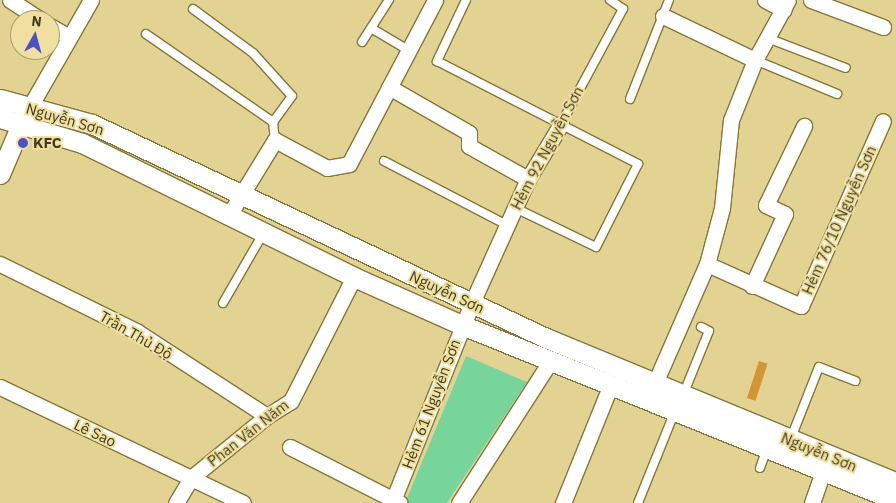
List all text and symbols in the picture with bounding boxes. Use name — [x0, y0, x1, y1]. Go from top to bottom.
north arrow — [10, 10, 60, 60]
text: N — [31, 12, 43, 31]
street label: Hẻm 92 Nguyễn Sơn — [507, 83, 587, 213]
street label: Nguyễn Sơn — [24, 99, 106, 139]
place label: KFC — [33, 134, 62, 152]
marker: KFC — [17, 137, 29, 149]
street label: Hẻm 76/10 Nguyễn Sơn — [798, 143, 880, 297]
street label: Nguyễn Sơn — [407, 267, 487, 317]
street label: Trần Thủ Độ — [96, 307, 176, 363]
street label: Hẻm 61 Nguyễn Sơn — [398, 337, 464, 471]
street label: Phan Văn Năm — [204, 396, 292, 470]
street label: Lê Sao — [71, 415, 119, 451]
street label: Nguyễn Sơn — [778, 429, 860, 475]

